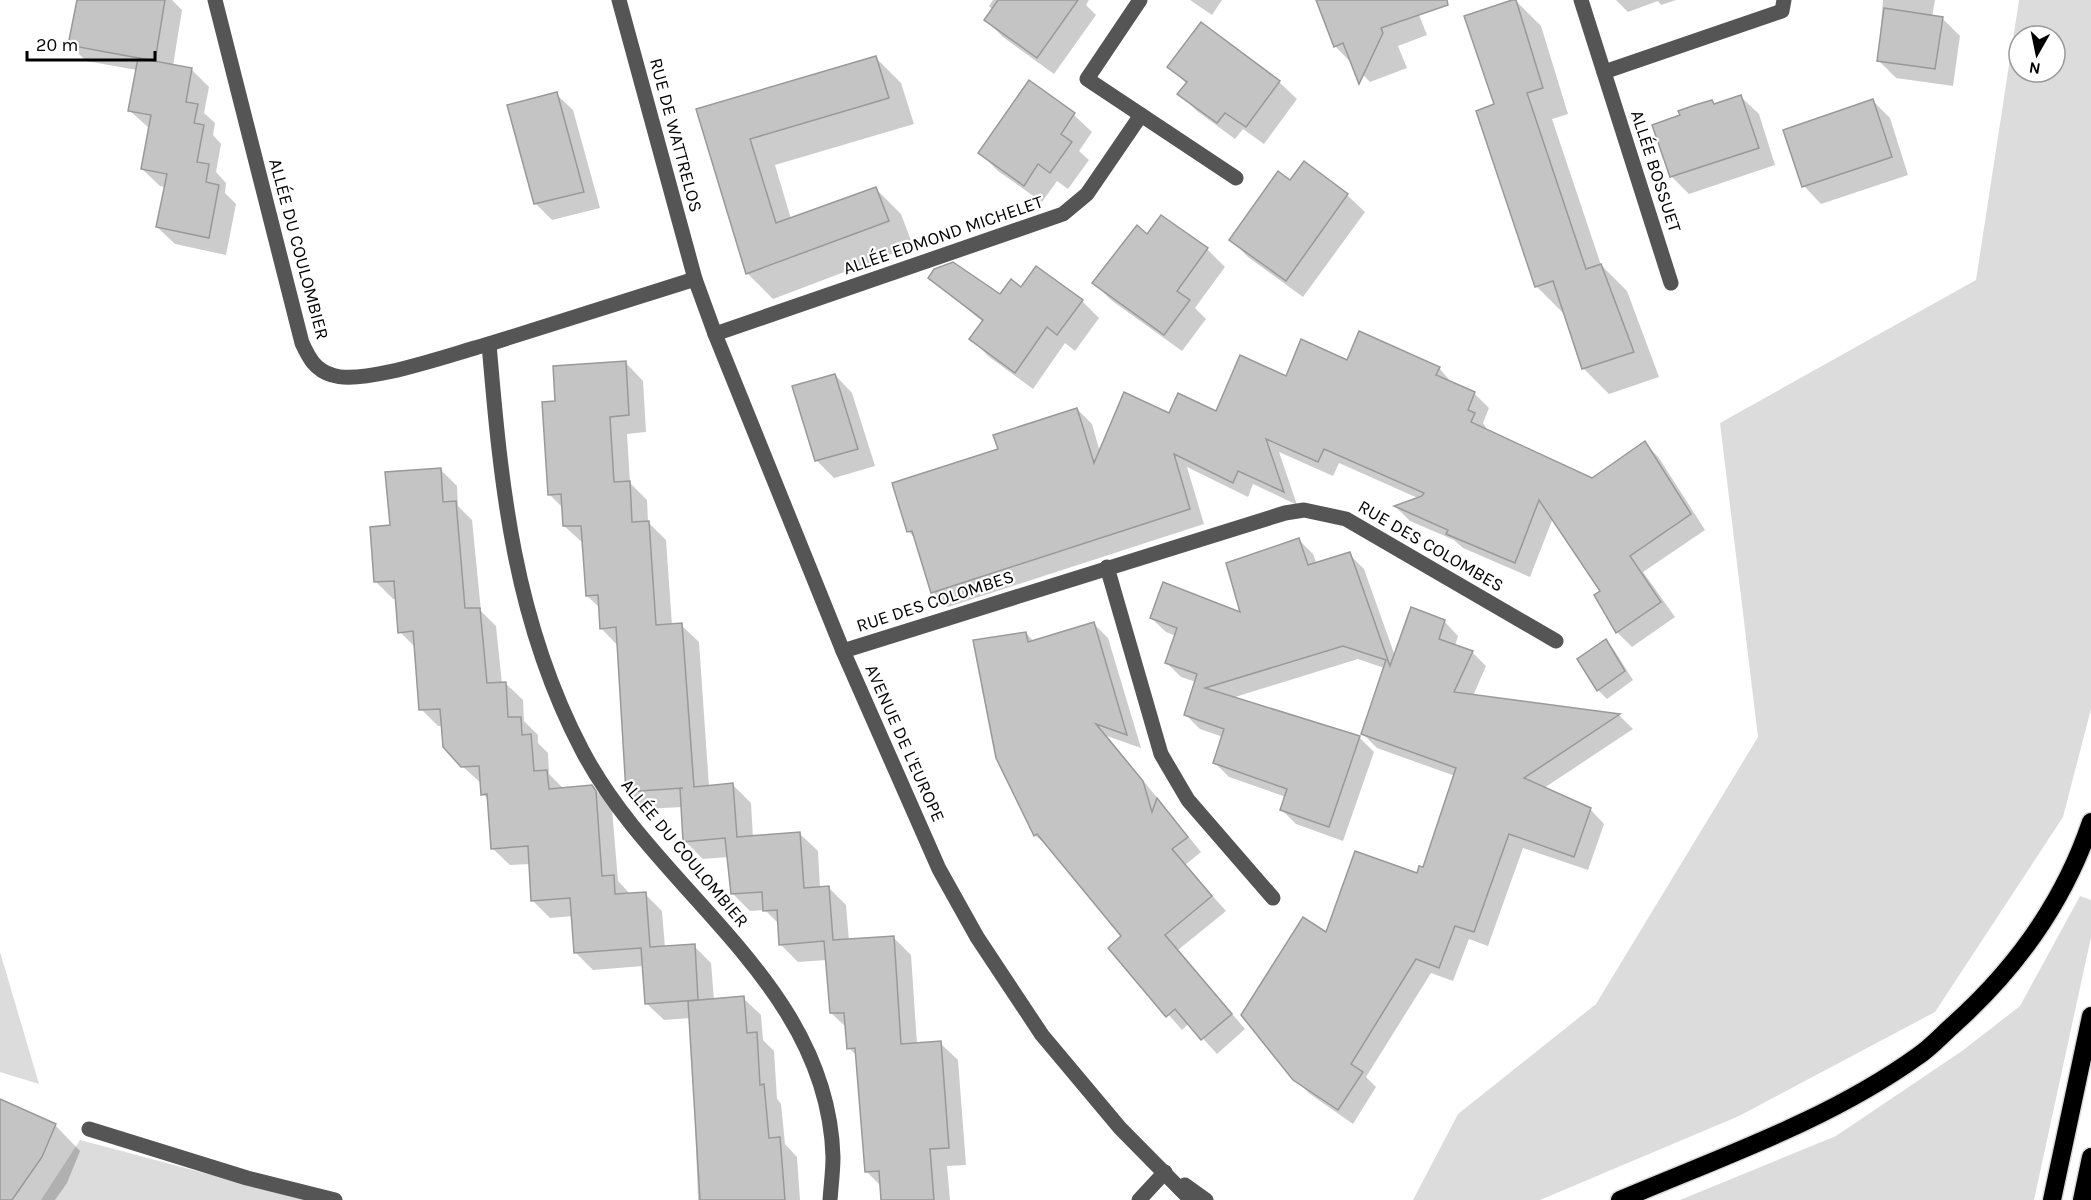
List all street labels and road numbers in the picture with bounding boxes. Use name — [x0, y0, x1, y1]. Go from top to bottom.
street label: RUE DE WATTRELOS — [645, 56, 707, 214]
street label: ALLÉE BOSSUET — [1626, 107, 1687, 235]
street label: ALLÉE DU COULOMBIER — [264, 156, 335, 342]
street label: ALLÉE EDMOND MICHELET — [840, 189, 1046, 280]
street label: RUE DES COLOMBES — [1354, 495, 1508, 597]
street label: RUE DES COLOMBES — [853, 565, 1017, 637]
street label: AVENUE DE L'EUROPE — [860, 661, 950, 825]
street label: ALLÉE DU COULOMBIER — [617, 774, 754, 932]

